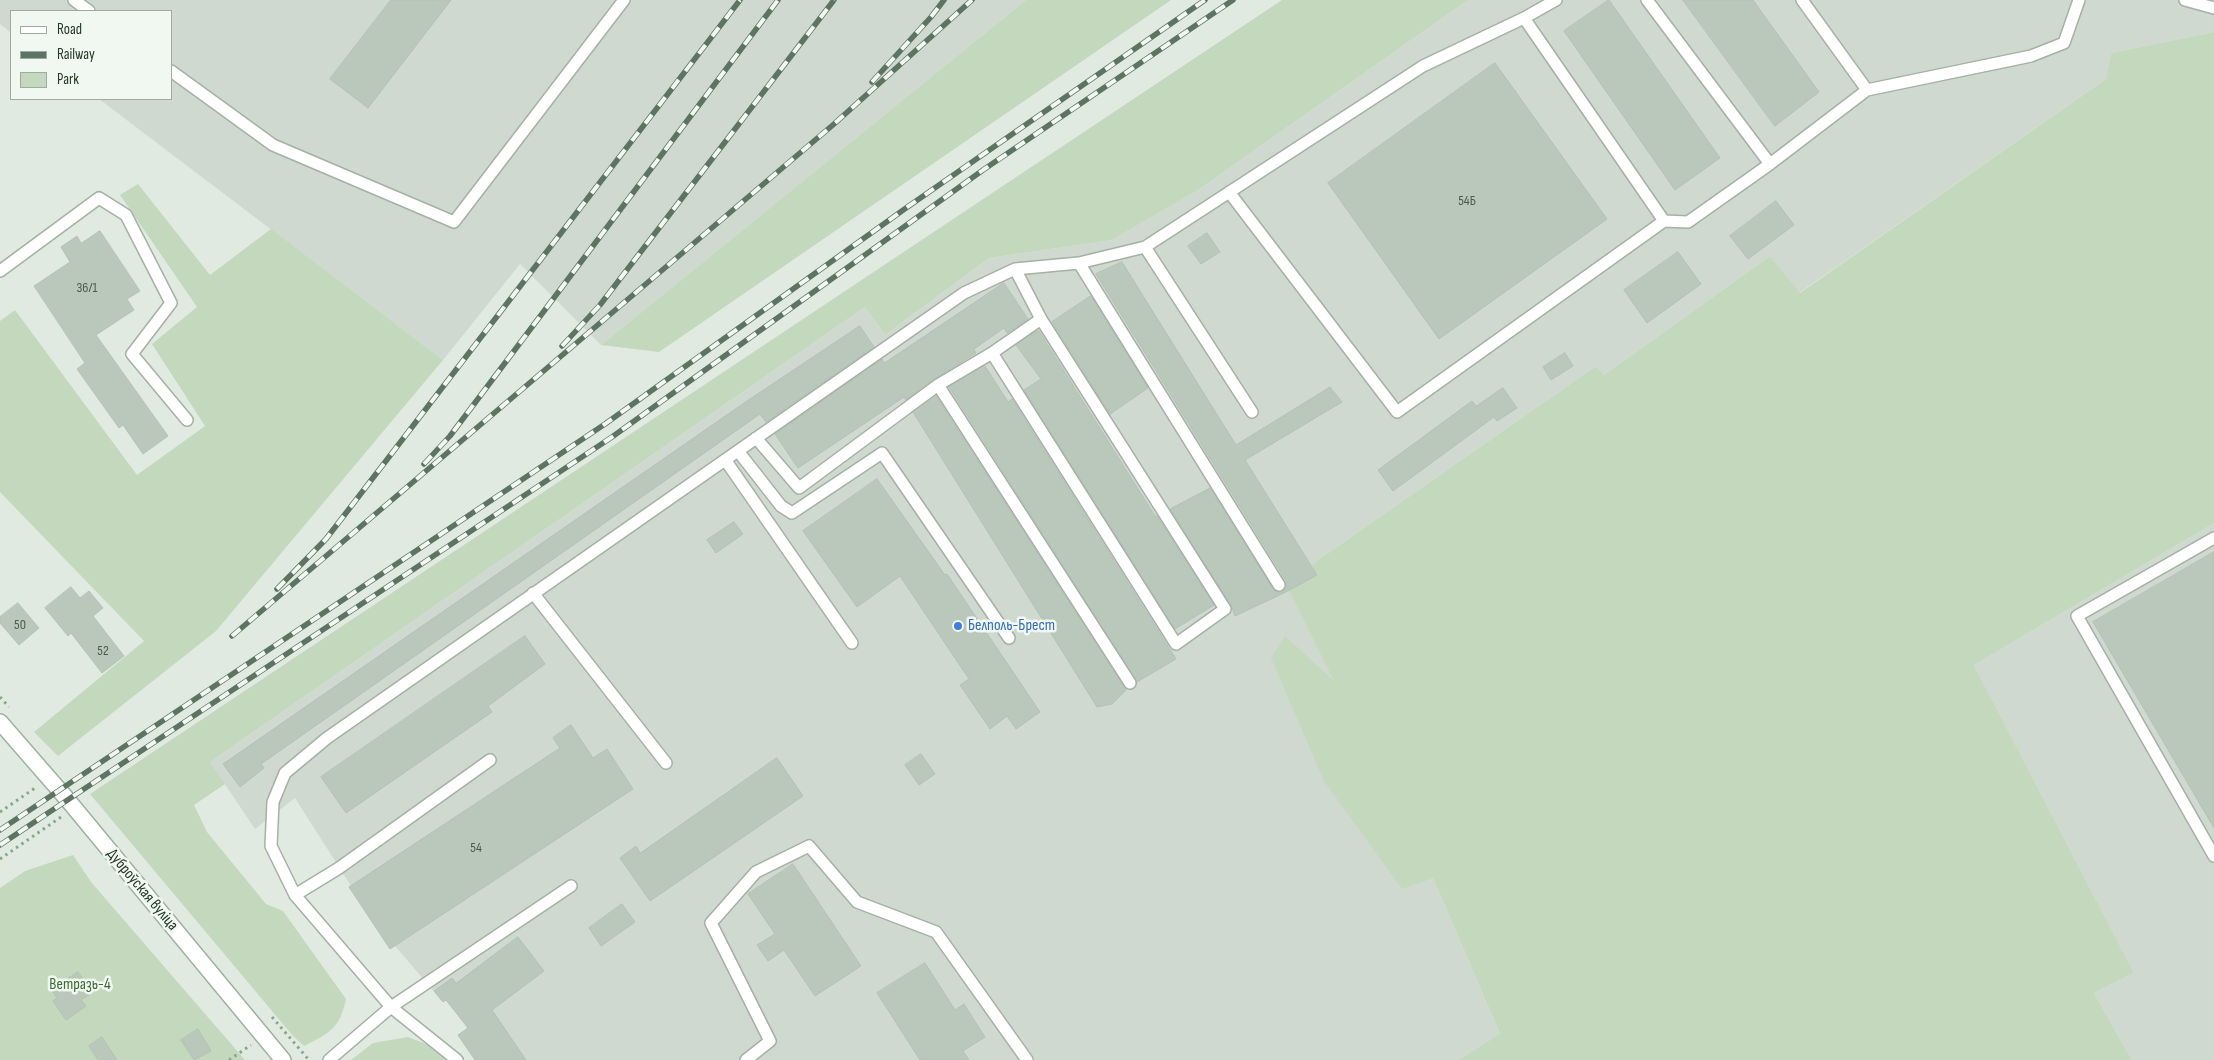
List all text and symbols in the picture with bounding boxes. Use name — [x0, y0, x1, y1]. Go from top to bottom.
legend — [10, 10, 172, 100]
text: Road — [57, 20, 82, 39]
text: Railway — [57, 45, 95, 64]
text: Park — [57, 70, 79, 89]
house number: 54Б — [1458, 193, 1476, 209]
house number: 36/1 — [77, 280, 97, 296]
place label: Белполь-Брест — [968, 616, 1055, 636]
house number: 50 — [14, 617, 26, 633]
marker: Белполь-Брест — [952, 620, 964, 632]
house number: 52 — [97, 643, 109, 659]
house number: 54 — [470, 840, 482, 856]
street label: Дуброўская вуліца — [102, 845, 182, 935]
park label: Ветразь-4 — [49, 975, 111, 995]

